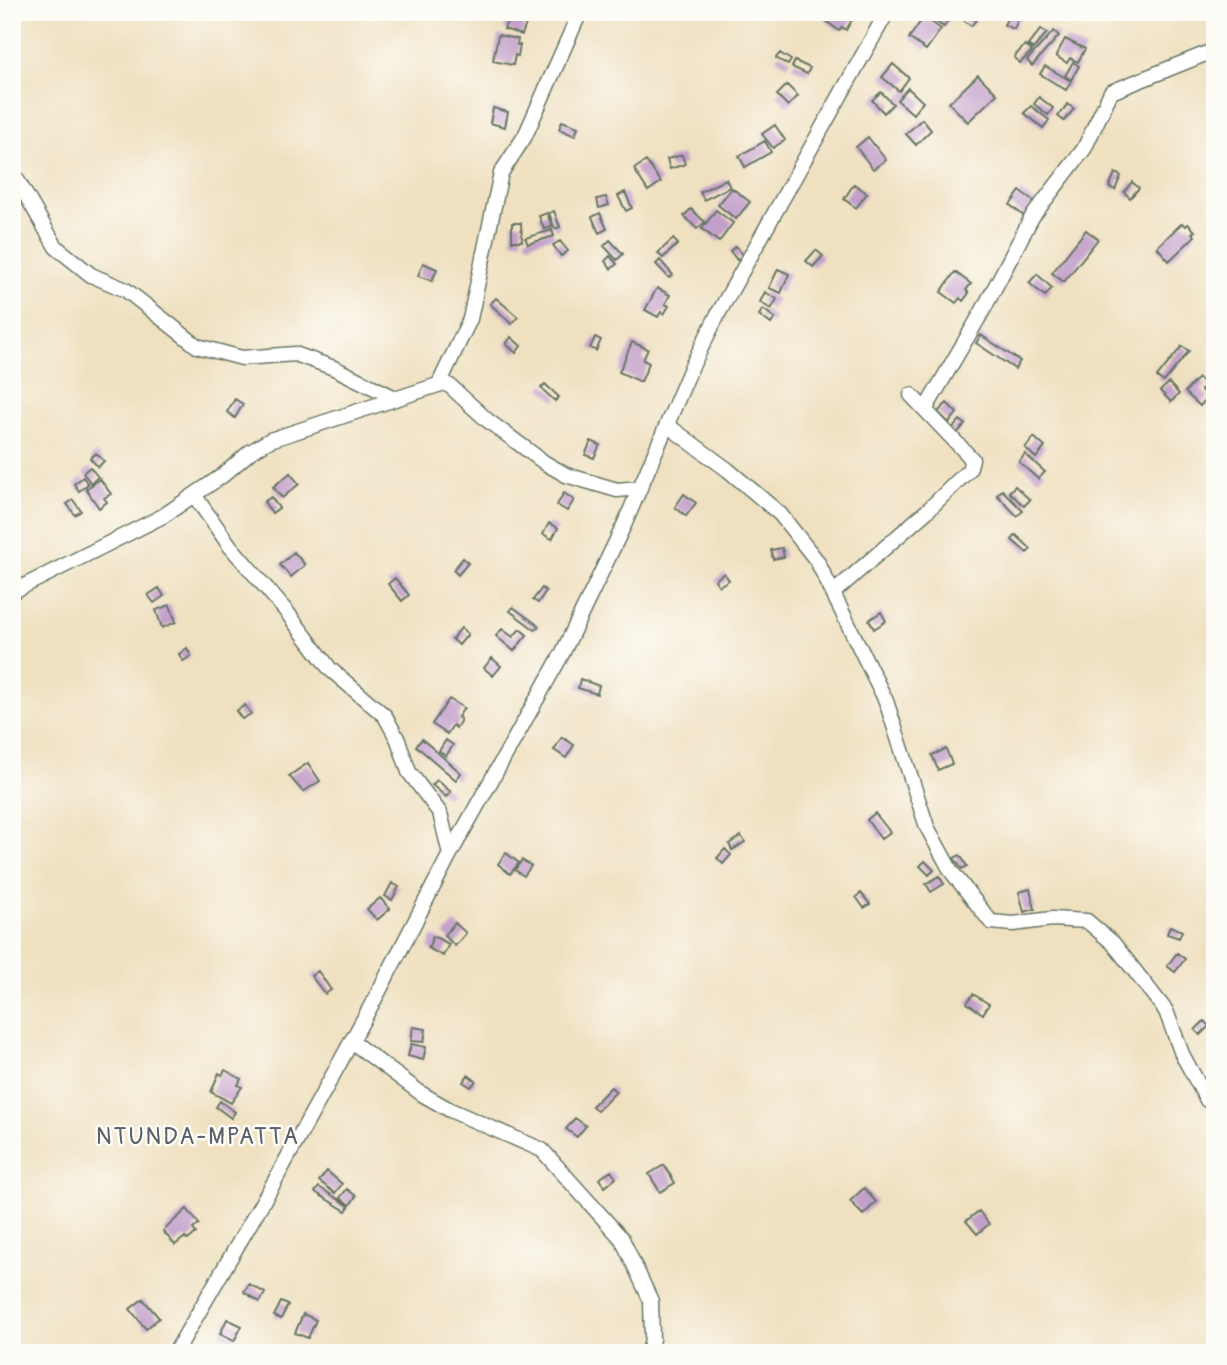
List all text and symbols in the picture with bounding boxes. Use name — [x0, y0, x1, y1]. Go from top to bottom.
district label: NTUNDA-MPATTA — [96, 1122, 300, 1151]

